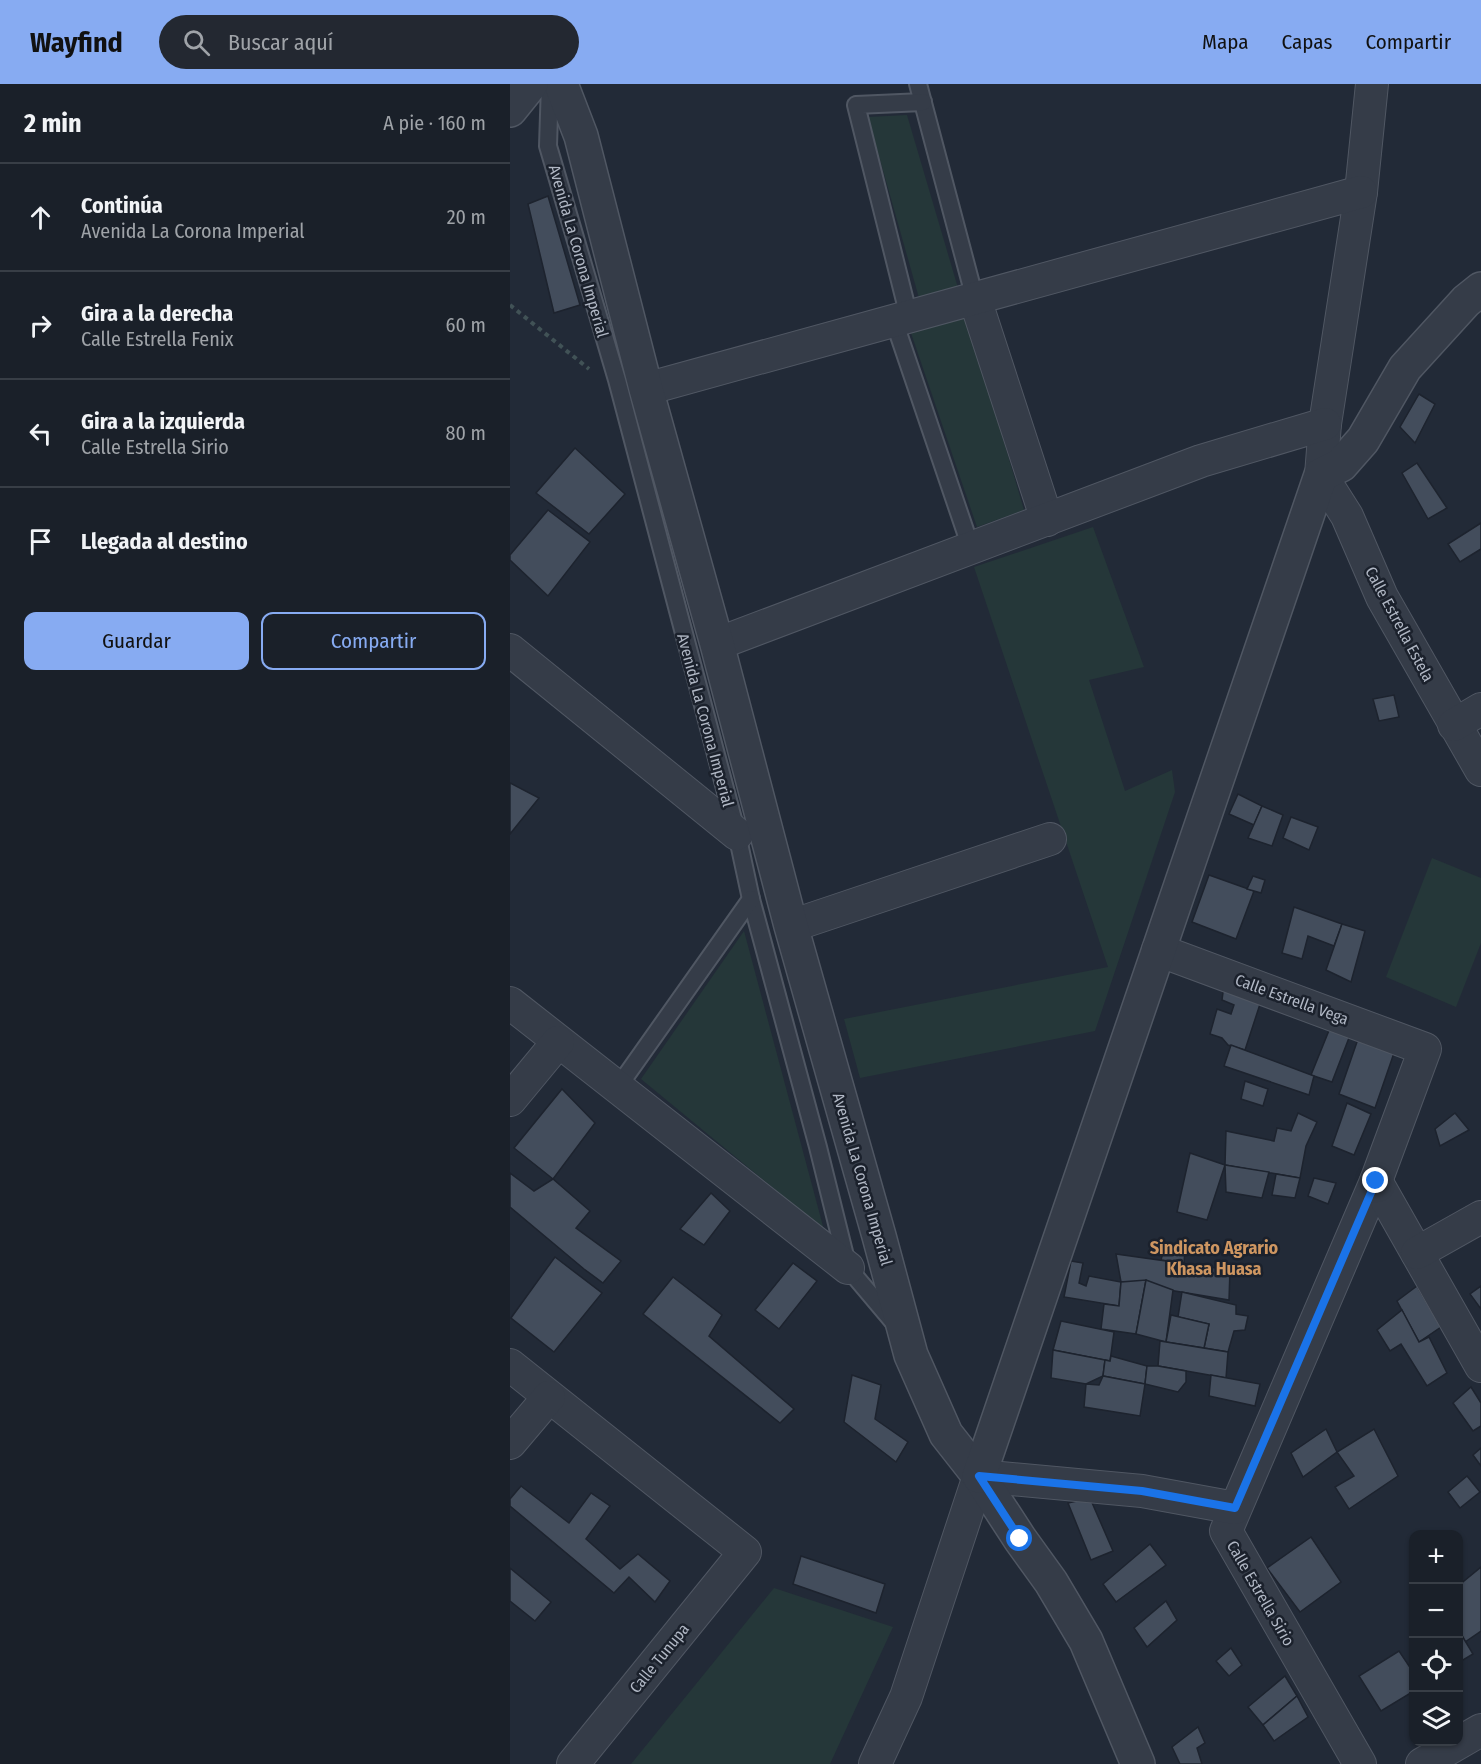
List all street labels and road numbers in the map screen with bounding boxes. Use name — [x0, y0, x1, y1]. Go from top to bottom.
street label: Avenida La Corona Imperial — [545, 163, 612, 340]
street label: Calle Estrella Estela — [1361, 564, 1438, 685]
street label: Avenida La Corona Imperial — [673, 631, 738, 809]
street label: Calle Estrella Vega — [1233, 970, 1351, 1029]
street label: Avenida La Corona Imperial — [829, 1091, 896, 1268]
street label: Calle Estrella Sirio — [1223, 1537, 1298, 1649]
street label: Calle Tunupa — [626, 1620, 693, 1697]

